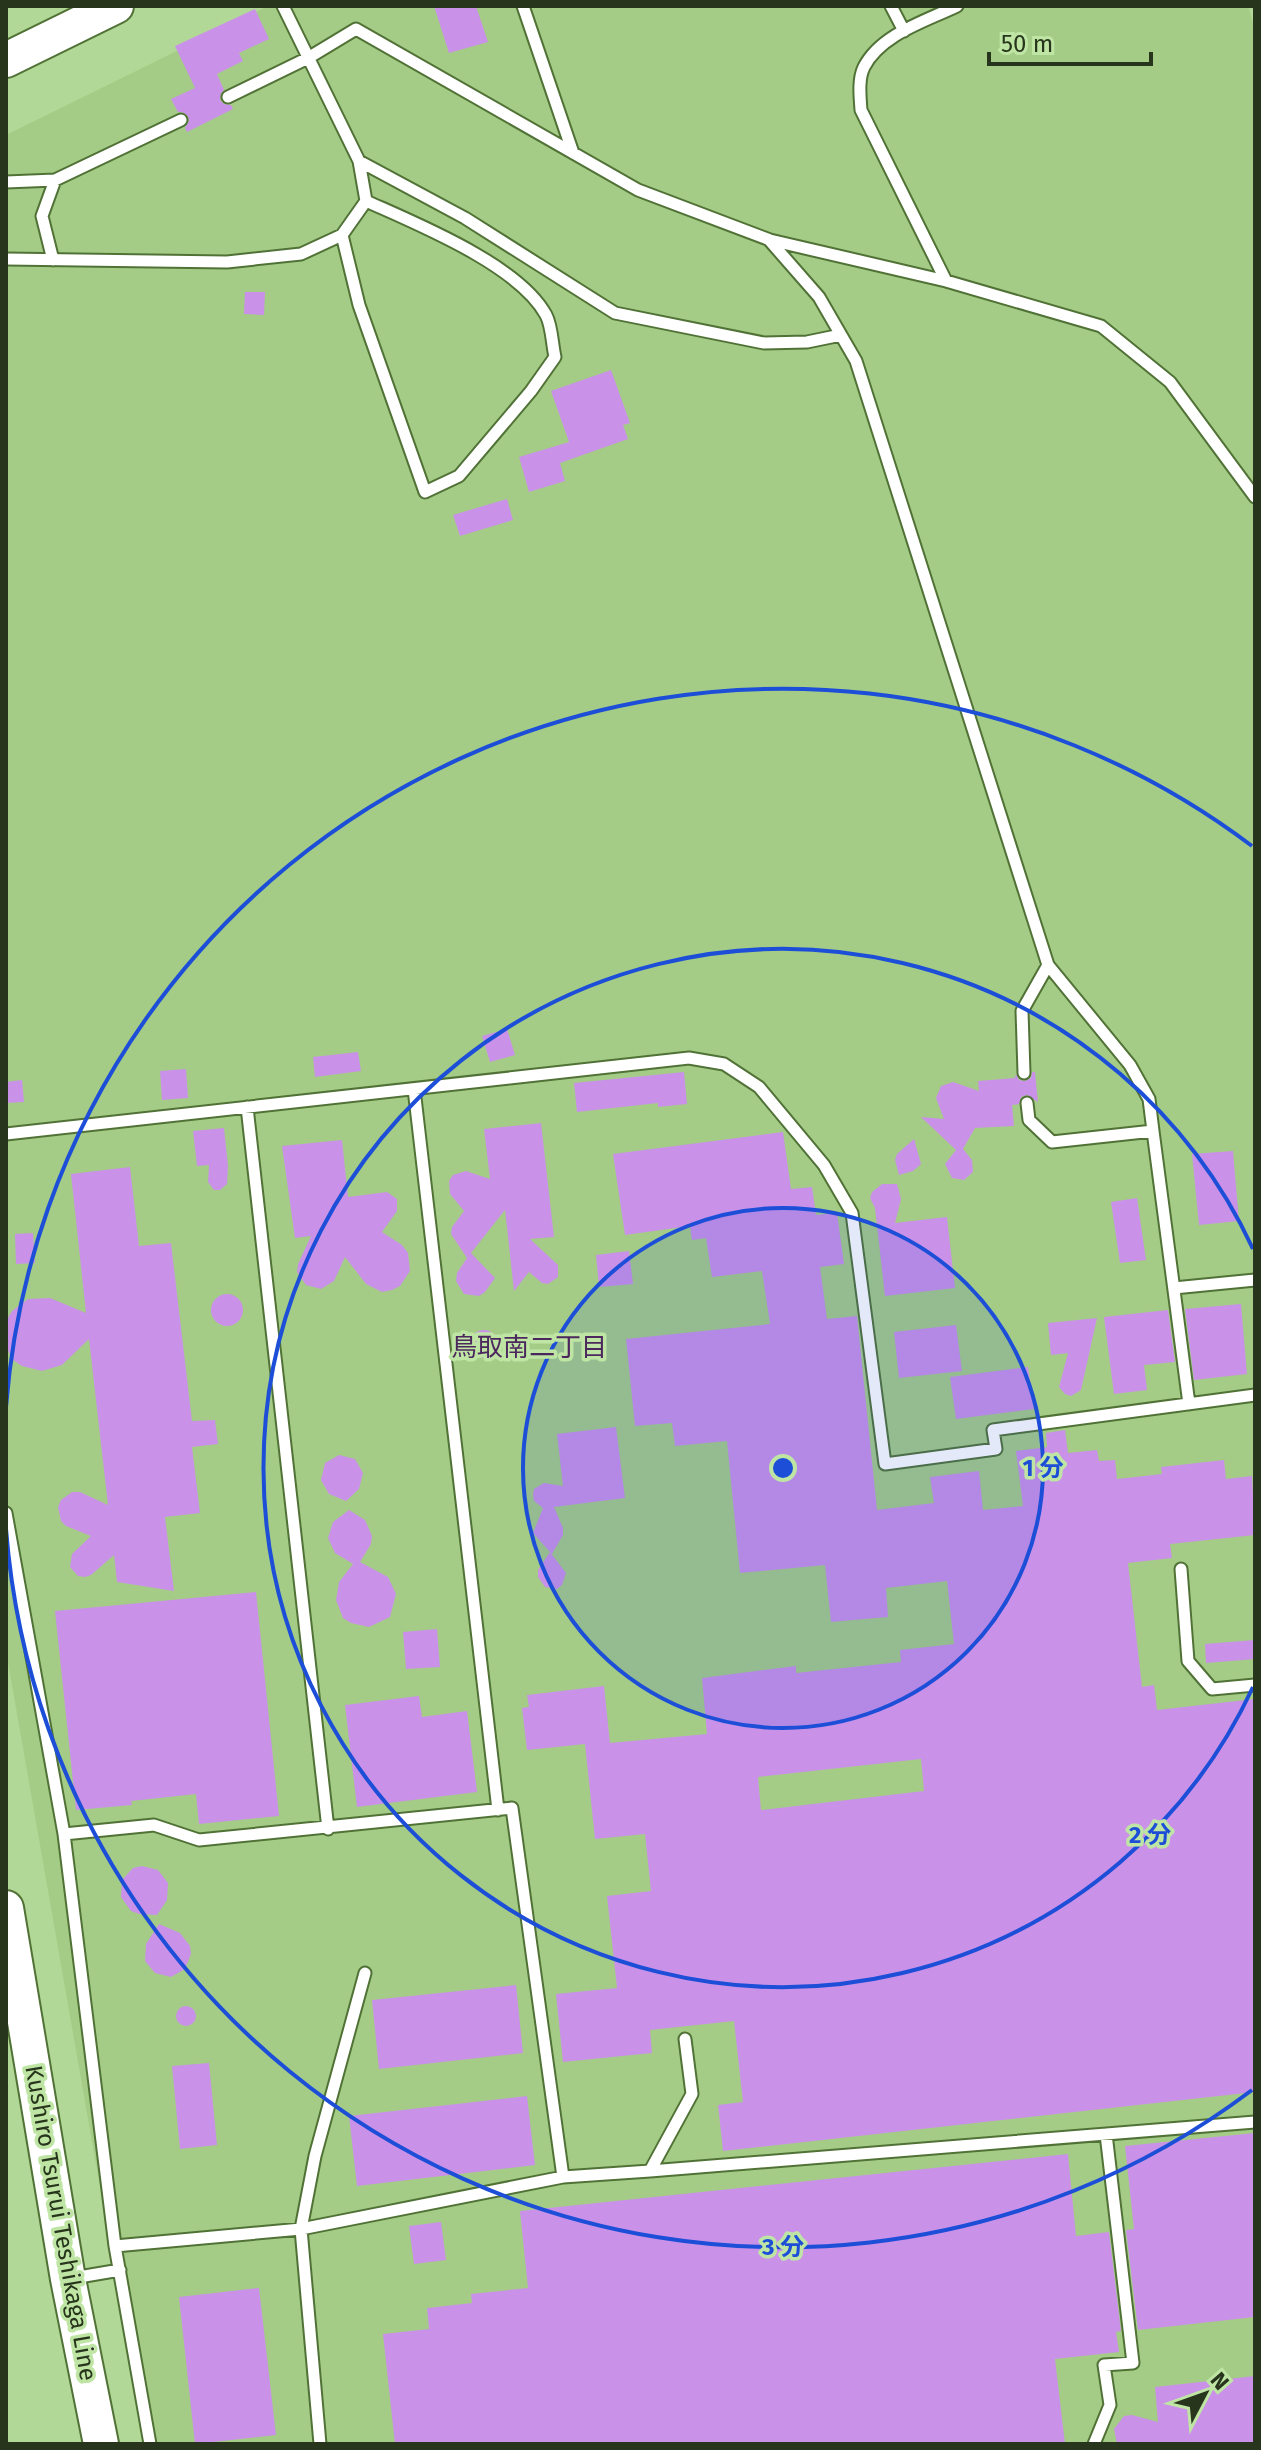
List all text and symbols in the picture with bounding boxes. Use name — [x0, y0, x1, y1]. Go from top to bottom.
scale bar — [989, 16, 1151, 66]
text: 50 m — [1001, 30, 1053, 58]
district label: 鳥取南二丁目 — [451, 1332, 607, 1363]
centre of rings — [769, 1454, 797, 1482]
text: 1 分 — [1023, 1454, 1063, 1482]
text: 2 分 — [1129, 1821, 1171, 1849]
street label: Kushiro Tsurui Teshikaga Line — [19, 2063, 103, 2383]
text: 3 分 — [761, 2233, 804, 2261]
north arrow — [1165, 2354, 1245, 2434]
text: N — [1205, 2367, 1235, 2396]

